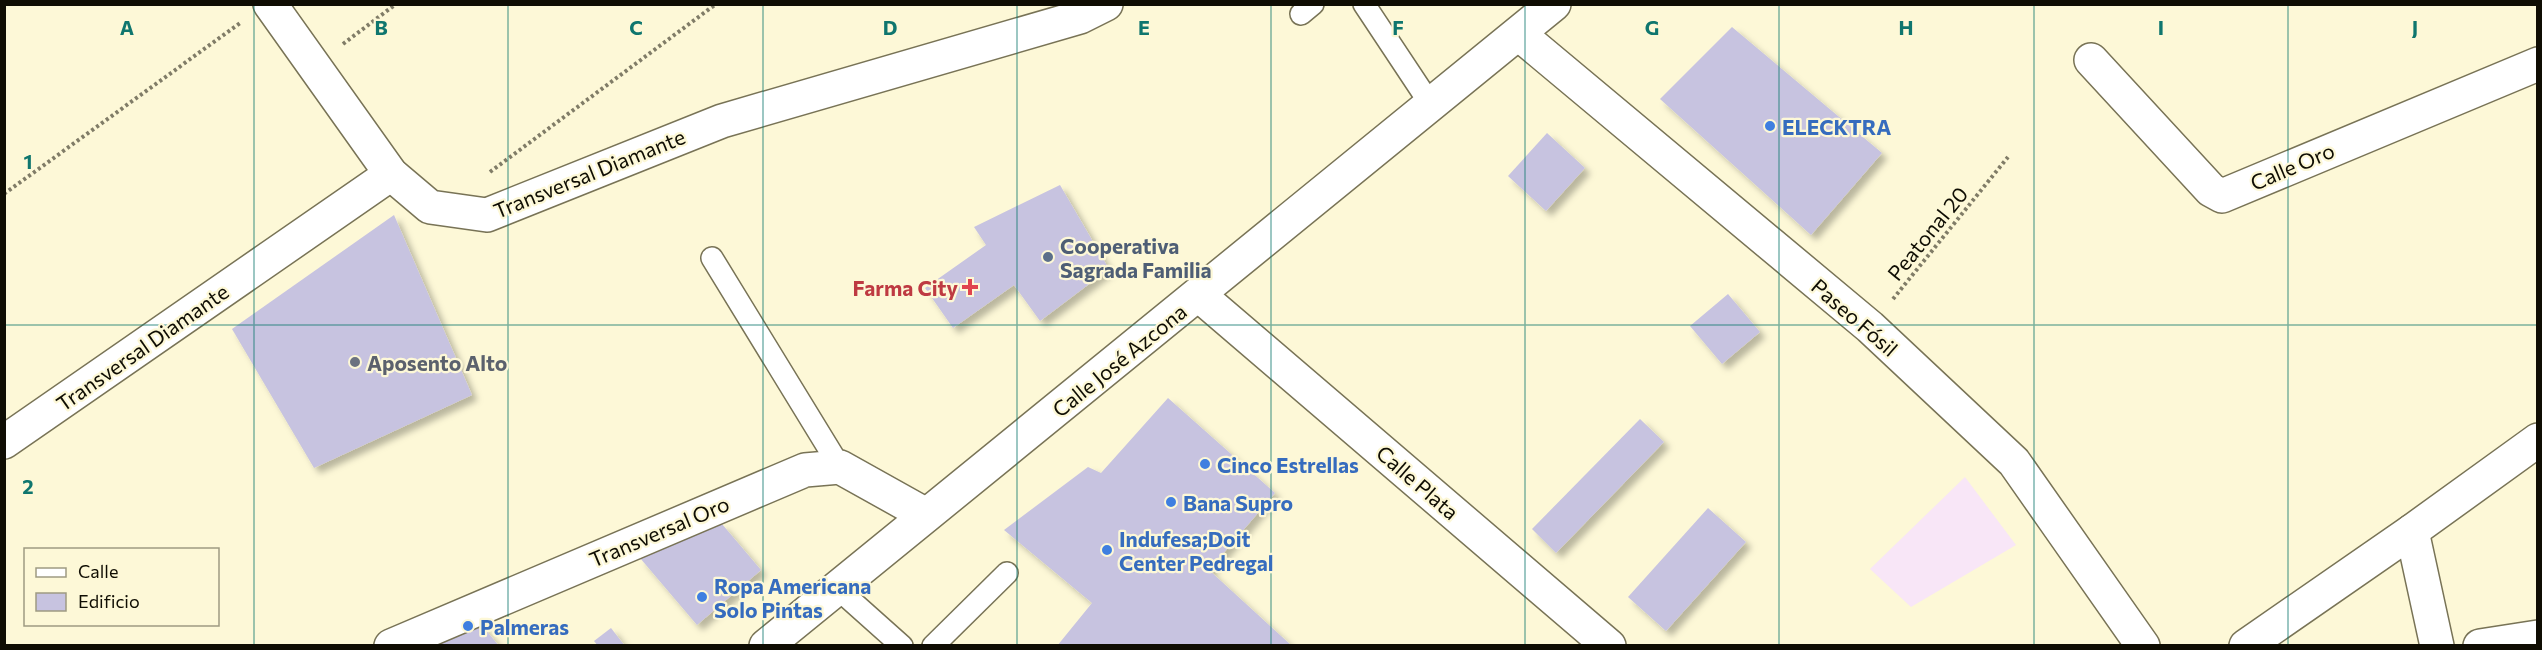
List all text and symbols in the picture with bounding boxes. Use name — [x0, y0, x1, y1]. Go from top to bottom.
text: A — [120, 15, 134, 39]
text: B — [374, 15, 388, 39]
text: C — [629, 15, 643, 39]
text: D — [883, 15, 897, 39]
text: E — [1138, 15, 1150, 39]
text: F — [1392, 15, 1404, 39]
text: G — [1645, 15, 1659, 39]
text: H — [1899, 15, 1914, 39]
text: I — [2158, 15, 2164, 39]
text: J — [2412, 15, 2418, 39]
place label: ELECKTRA — [1782, 114, 1891, 139]
marker: ELECKTRA — [1763, 119, 1777, 133]
street label: Transversal Diamante — [490, 123, 688, 223]
street label: Calle Oro — [2246, 137, 2338, 195]
text: 1 — [23, 149, 33, 173]
street label: Peatonal 20 — [1882, 181, 1972, 285]
place label: Cooperativa Sagrada Familia — [1060, 233, 1212, 282]
marker: Cooperativa Sagrada Familia — [1041, 250, 1055, 264]
street label: Paseo Fósil — [1807, 273, 1903, 361]
place label: Farma City — [853, 275, 958, 300]
street label: Transversal Diamante — [51, 278, 233, 416]
marker: Farma City — [963, 280, 977, 294]
street label: Calle José Azcona — [1047, 298, 1191, 422]
place label: Aposento Alto — [367, 350, 507, 375]
marker: Aposento Alto — [348, 355, 362, 369]
street label: Calle Plata — [1372, 440, 1464, 524]
place label: Cinco Estrellas — [1217, 452, 1359, 477]
marker: Cinco Estrellas — [1198, 457, 1212, 471]
text: 2 — [22, 474, 34, 498]
street label: Transversal Oro — [585, 490, 733, 572]
place label: Bana Supro — [1183, 490, 1293, 515]
marker: Bana Supro — [1164, 495, 1178, 509]
place label: Indufesa;Doit Center Pedregal — [1119, 526, 1273, 575]
marker: Indufesa;Doit Center Pedregal — [1100, 543, 1114, 557]
legend — [24, 548, 219, 626]
text: Calle — [78, 560, 118, 582]
place label: Ropa Americana Solo Pintas — [714, 573, 871, 622]
text: Edificio — [78, 590, 140, 612]
marker: Ropa Americana Solo Pintas — [695, 590, 709, 604]
place label: Palmeras — [480, 614, 569, 639]
marker: Palmeras — [461, 619, 475, 633]

